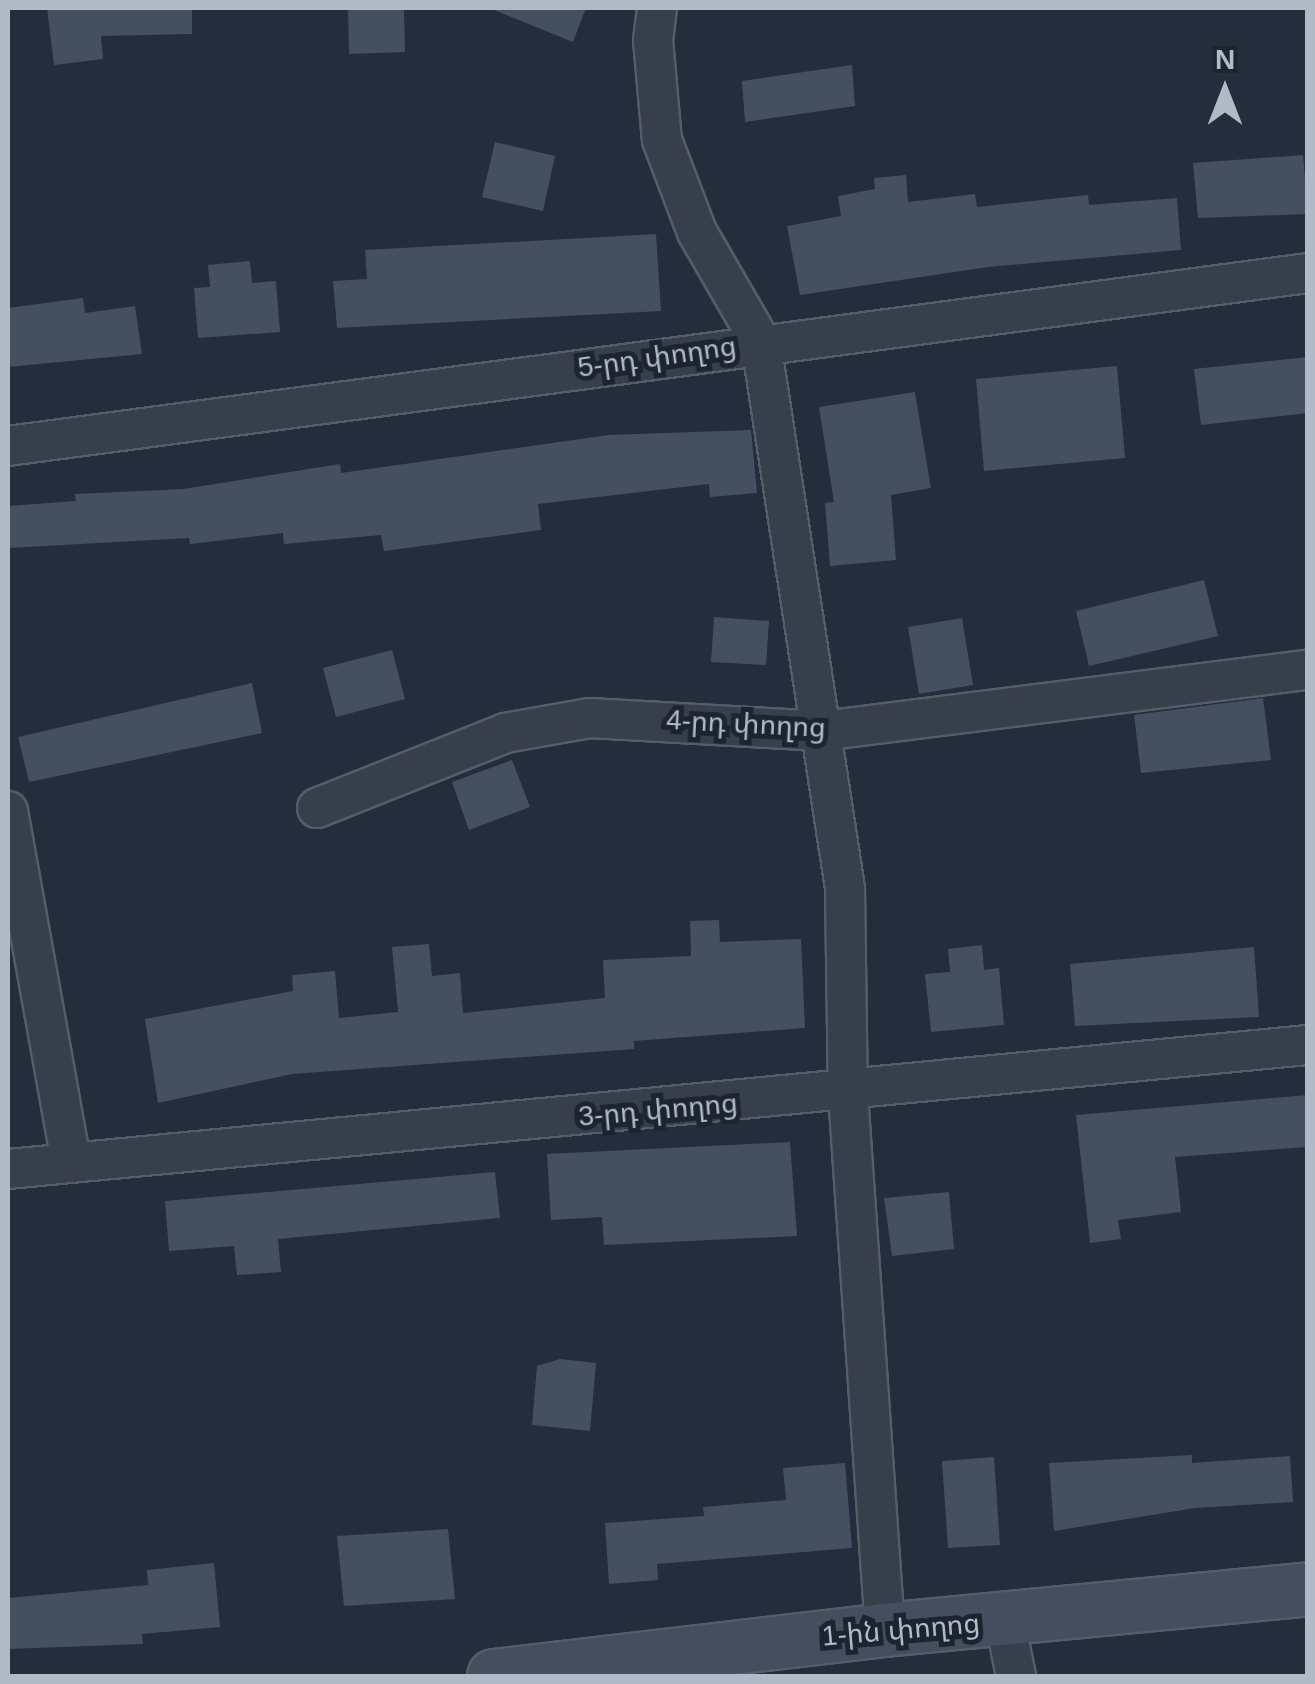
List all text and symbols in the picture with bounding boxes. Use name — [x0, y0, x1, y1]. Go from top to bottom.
north arrow — [1175, 40, 1275, 140]
text: N — [1215, 44, 1235, 75]
street label: 5-րդ փողոց — [576, 329, 738, 385]
street label: 4-րդ փողոց — [665, 703, 827, 745]
street label: 3-րդ փողոց — [577, 1086, 739, 1134]
street label: 1-ին փողոց — [821, 1606, 981, 1654]

